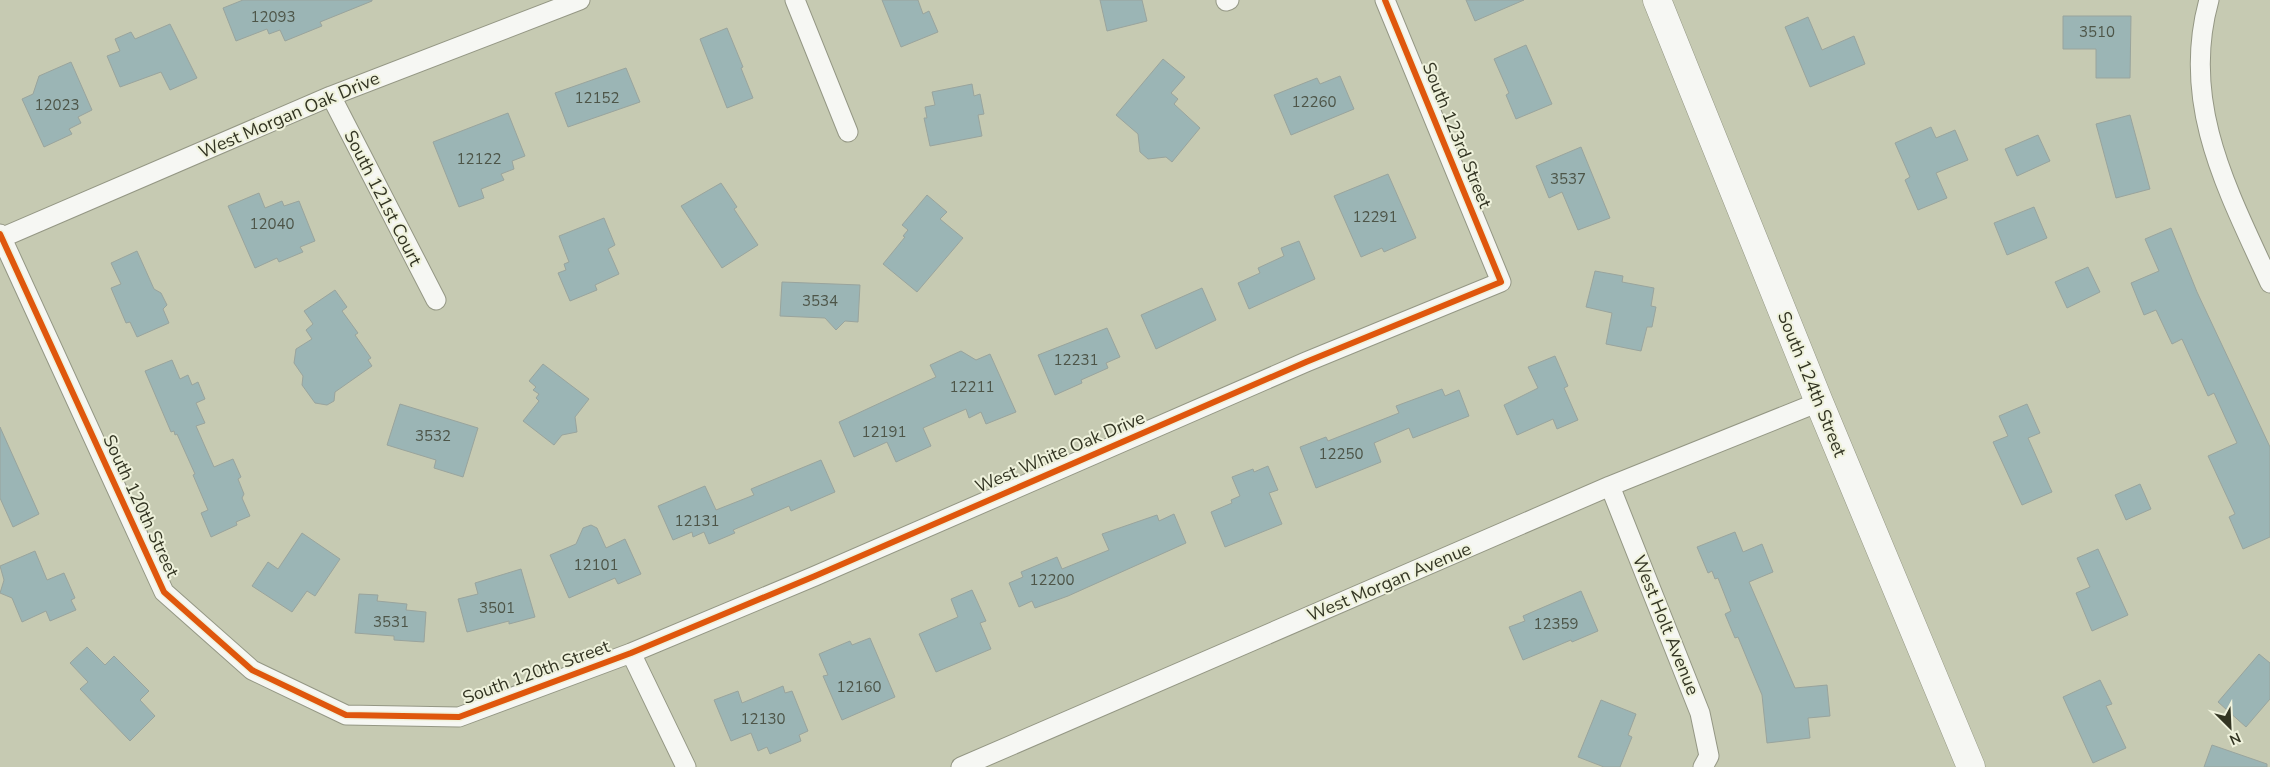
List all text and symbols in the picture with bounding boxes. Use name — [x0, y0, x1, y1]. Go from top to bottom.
house number: 12093 — [250, 7, 296, 27]
house number: 3510 — [2079, 22, 2115, 42]
street label: South 123rd Street — [1417, 59, 1497, 212]
street label: West Morgan Oak Drive — [195, 66, 383, 164]
house number: 12152 — [574, 88, 620, 108]
house number: 12260 — [1291, 92, 1337, 112]
house number: 12023 — [34, 95, 80, 115]
street label: South 121st Court — [338, 126, 428, 270]
house number: 12122 — [456, 149, 502, 169]
house number: 3537 — [1550, 169, 1586, 189]
house number: 12291 — [1352, 207, 1398, 227]
house number: 12040 — [249, 214, 295, 234]
house number: 3534 — [802, 291, 838, 311]
street label: South 124th Street — [1772, 308, 1852, 461]
house number: 12231 — [1053, 350, 1099, 370]
house number: 12211 — [949, 377, 995, 397]
street label: West White Oak Drive — [971, 405, 1149, 499]
house number: 12191 — [861, 422, 907, 442]
house number: 3532 — [415, 426, 451, 446]
street label: South 120th Street — [97, 431, 185, 582]
house number: 12250 — [1318, 444, 1364, 464]
house number: 12131 — [674, 511, 720, 531]
street label: West Morgan Avenue — [1303, 537, 1475, 627]
street label: West Holt Avenue — [1627, 551, 1705, 699]
house number: 12101 — [573, 555, 619, 575]
house number: 12200 — [1029, 570, 1075, 590]
house number: 3501 — [479, 598, 515, 618]
house number: 3531 — [373, 612, 409, 632]
house number: 12359 — [1533, 614, 1579, 634]
street label: South 120th Street — [459, 634, 614, 710]
house number: 12160 — [836, 677, 882, 697]
north arrow — [2205, 702, 2255, 752]
house number: 12130 — [740, 709, 786, 729]
text: N — [2226, 728, 2244, 749]

